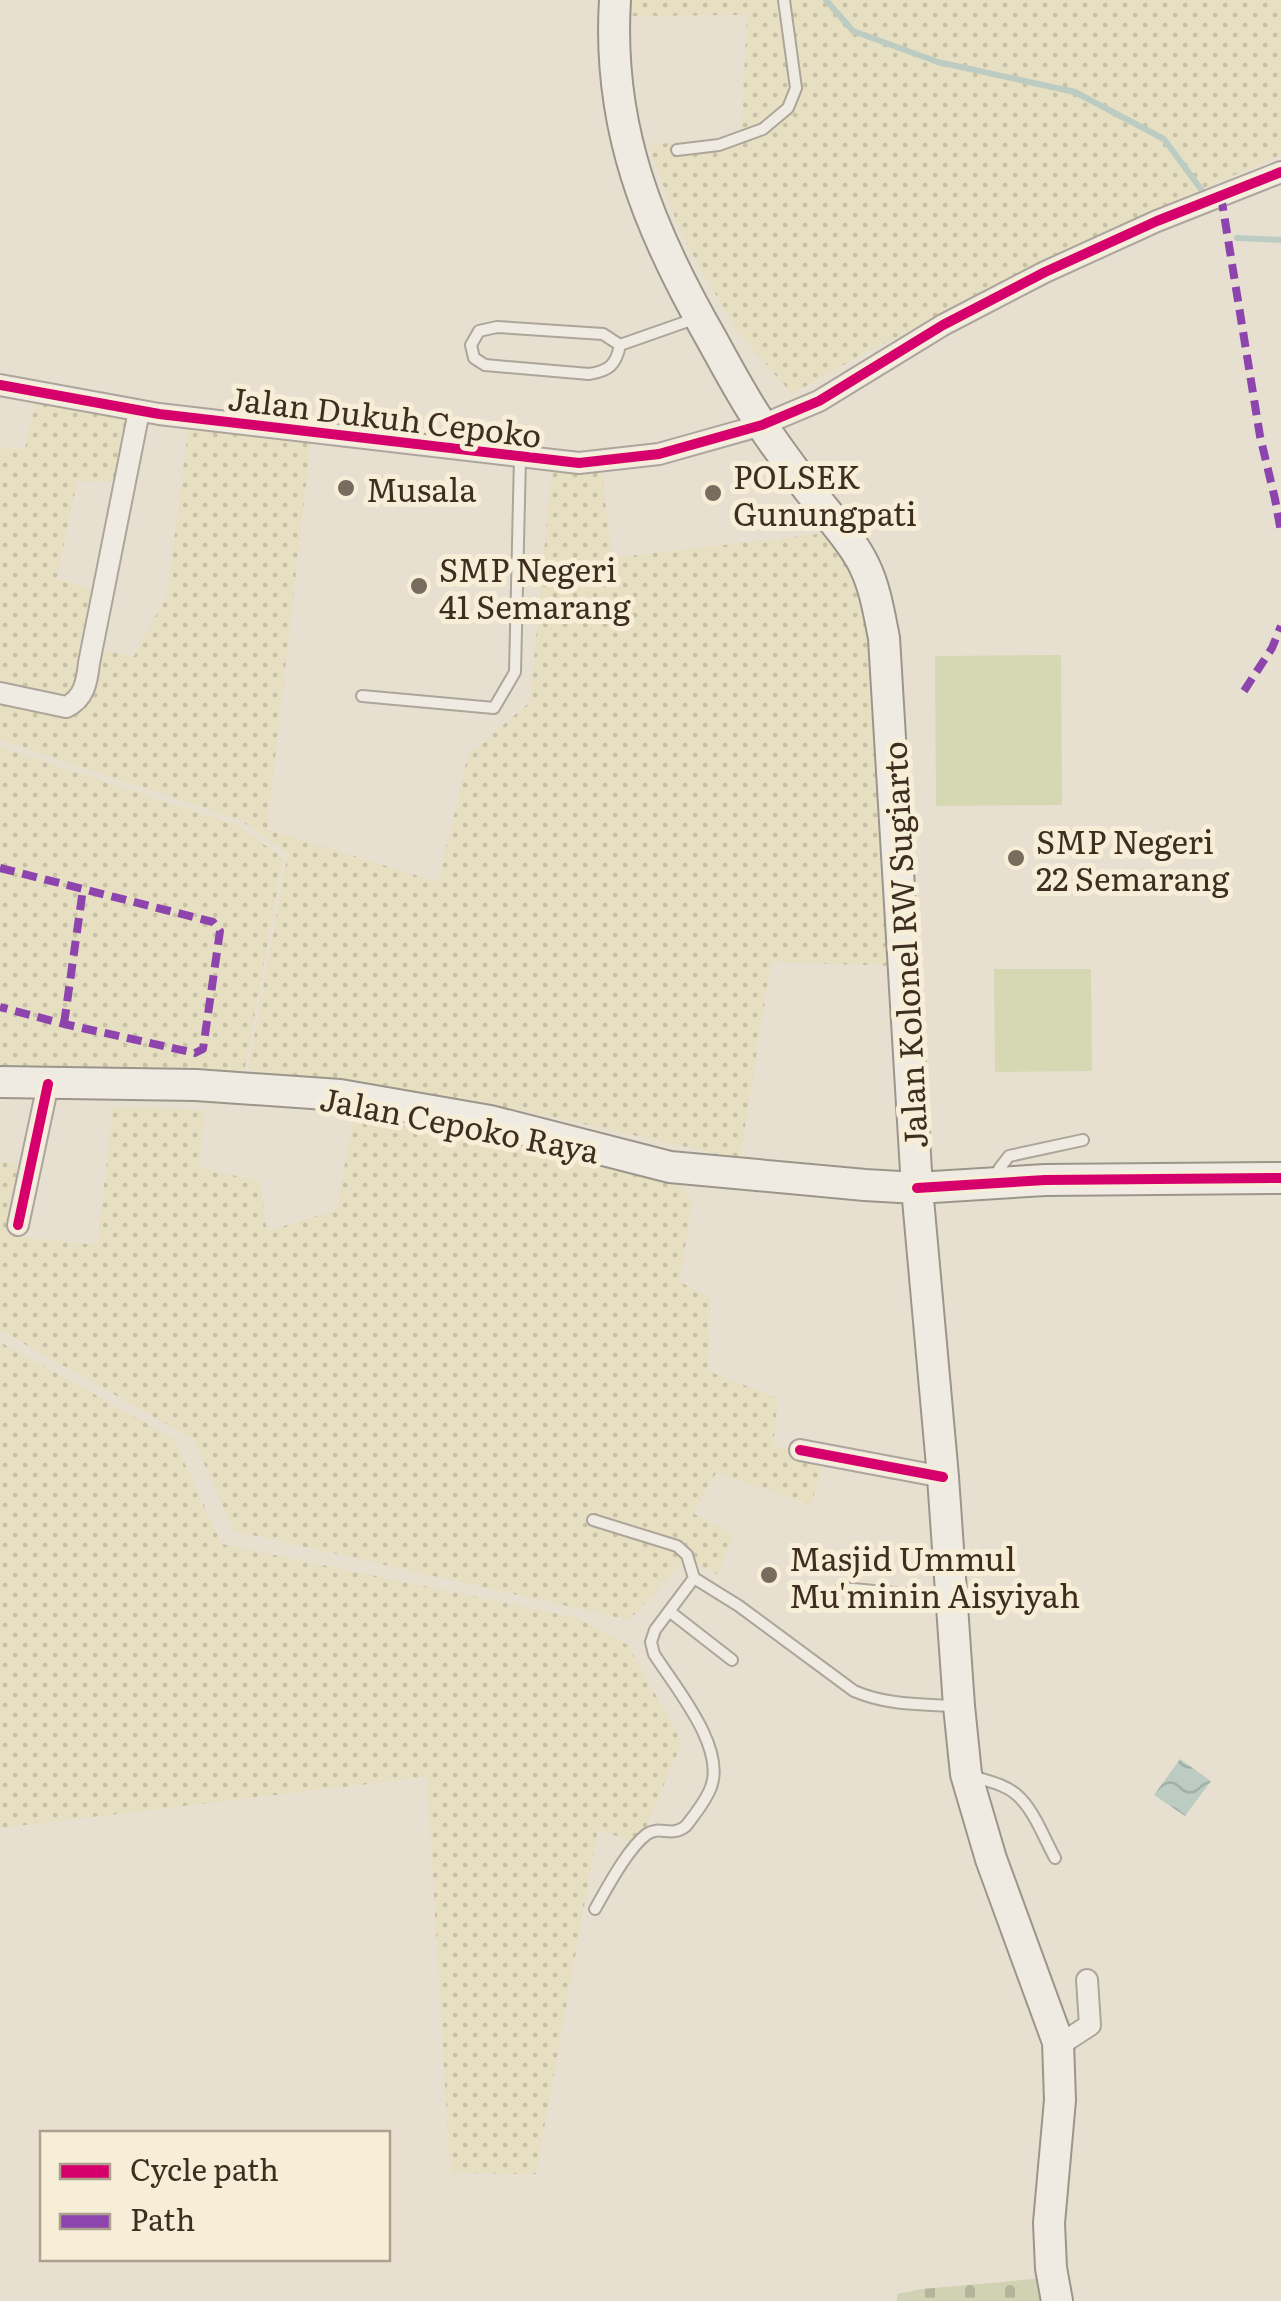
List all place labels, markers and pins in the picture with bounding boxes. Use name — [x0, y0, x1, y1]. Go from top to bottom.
place label: POLSEK Gunungpati — [733, 451, 917, 536]
place label: Musala — [366, 464, 477, 512]
marker: Musala — [335, 477, 357, 499]
marker: POLSEK Gunungpati — [702, 482, 724, 504]
place label: SMP Negeri 41 Semarang — [439, 544, 631, 629]
marker: SMP Negeri 41 Semarang — [408, 575, 430, 597]
place label: SMP Negeri 22 Semarang — [1036, 816, 1229, 901]
marker: SMP Negeri 22 Semarang — [1005, 847, 1027, 869]
place label: Masjid Ummul Mu'minin Aisyiyah — [789, 1533, 1080, 1618]
marker: Masjid Ummul Mu'minin Aisyiyah — [758, 1564, 780, 1586]

